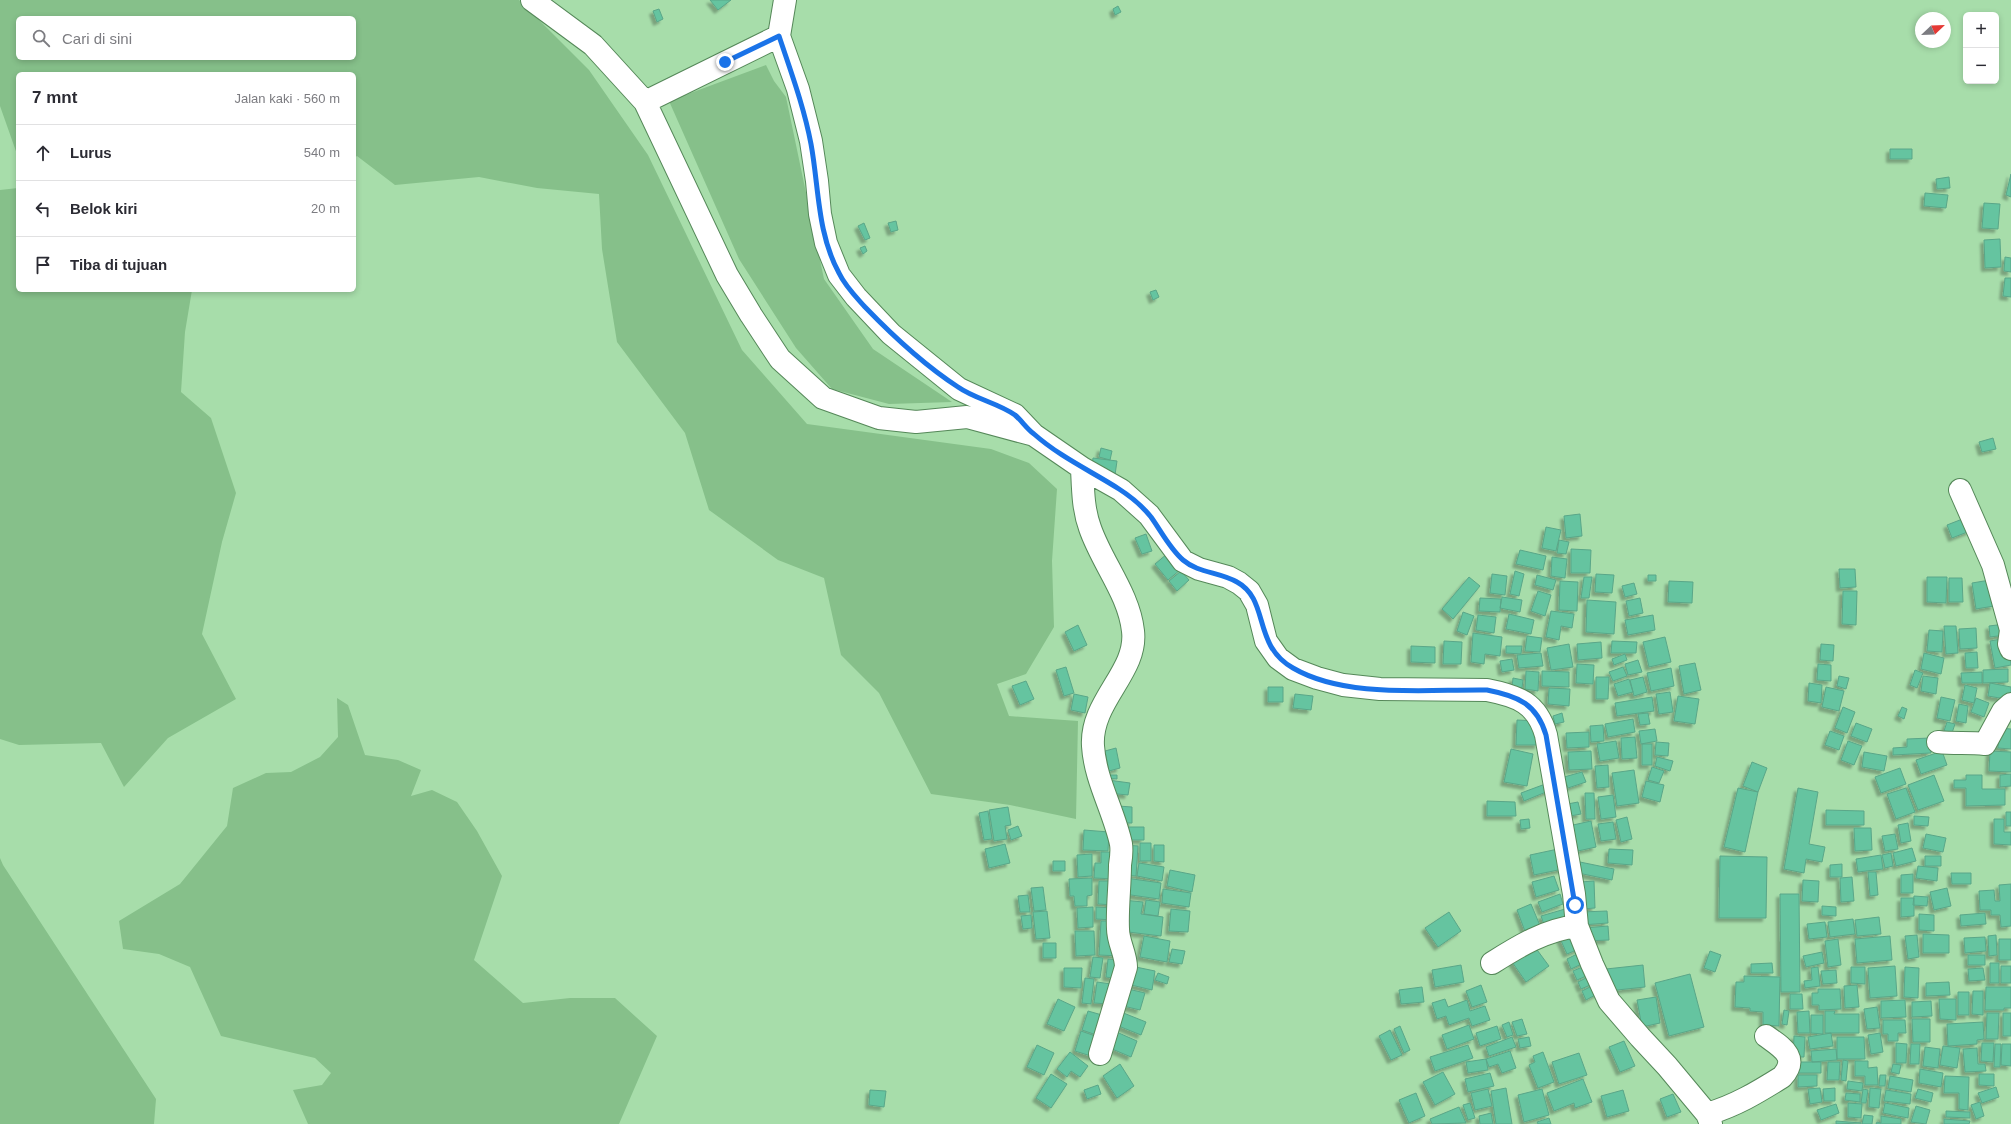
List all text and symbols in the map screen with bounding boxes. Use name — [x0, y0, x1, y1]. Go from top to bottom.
north arrow — [1915, 12, 1951, 48]
map controls — [1963, 12, 1999, 84]
button: + — [1963, 12, 1999, 48]
search box — [16, 16, 356, 60]
icon: search — [30, 27, 52, 49]
text: Cari di sini — [62, 30, 132, 47]
button: − — [1963, 48, 1999, 84]
route end — [716, 53, 734, 71]
text: 7 mnt — [32, 88, 77, 107]
text: Jalan kaki · 560 m — [235, 91, 340, 106]
icon: ahead — [32, 142, 54, 164]
text: Lurus — [70, 144, 112, 161]
text: 540 m — [304, 145, 340, 160]
icon: left — [32, 198, 54, 220]
text: Belok kiri — [70, 200, 138, 217]
text: 20 m — [311, 201, 340, 216]
icon: arrive — [32, 254, 54, 276]
text: Tiba di tujuan — [70, 256, 167, 273]
route start — [1566, 896, 1584, 914]

